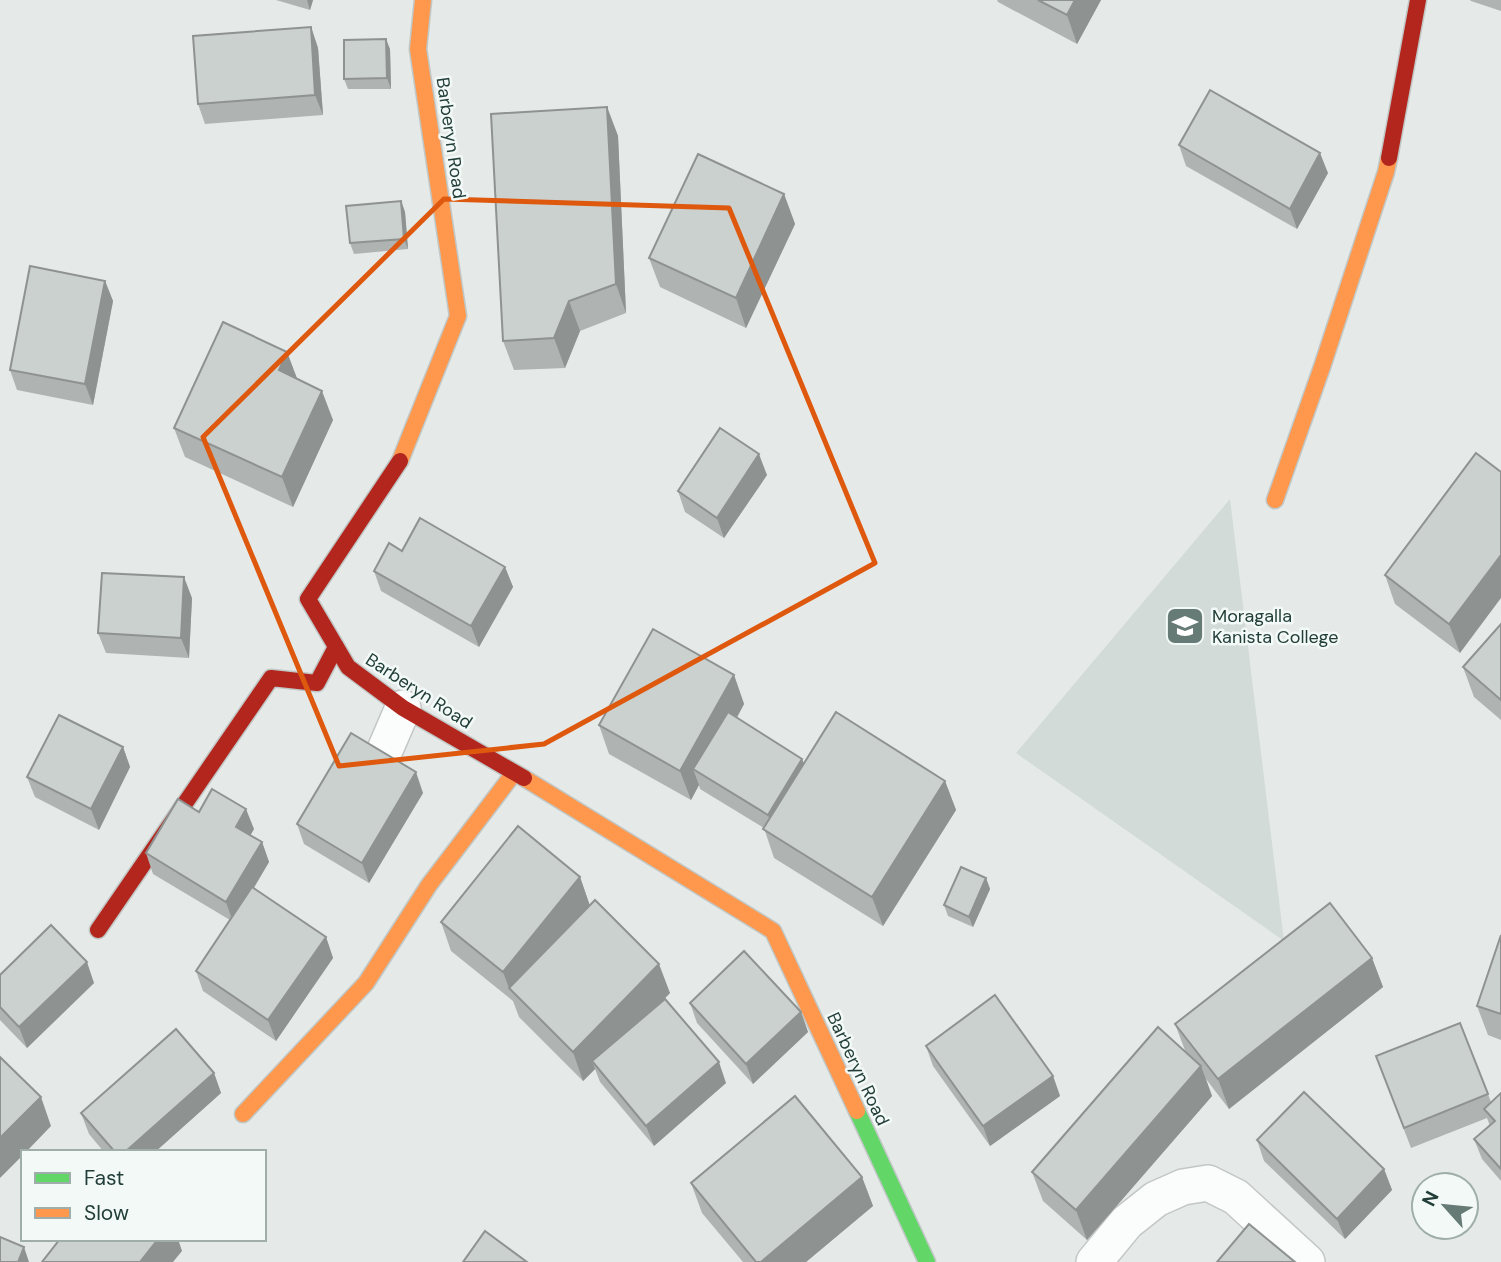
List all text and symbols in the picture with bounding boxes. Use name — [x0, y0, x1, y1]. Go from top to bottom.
street label: Barberyn Road — [431, 76, 471, 200]
place label: Moragalla Kanista College — [1212, 604, 1339, 649]
school or university icon: Moragalla Kanista College — [1164, 605, 1206, 647]
street label: Barberyn Road — [361, 648, 477, 734]
street label: Barberyn Road — [821, 1008, 895, 1130]
legend — [21, 1150, 266, 1241]
text: Fast — [84, 1164, 124, 1192]
north arrow — [1410, 1171, 1480, 1241]
text: N — [1416, 1187, 1445, 1210]
text: Slow — [84, 1199, 129, 1227]

